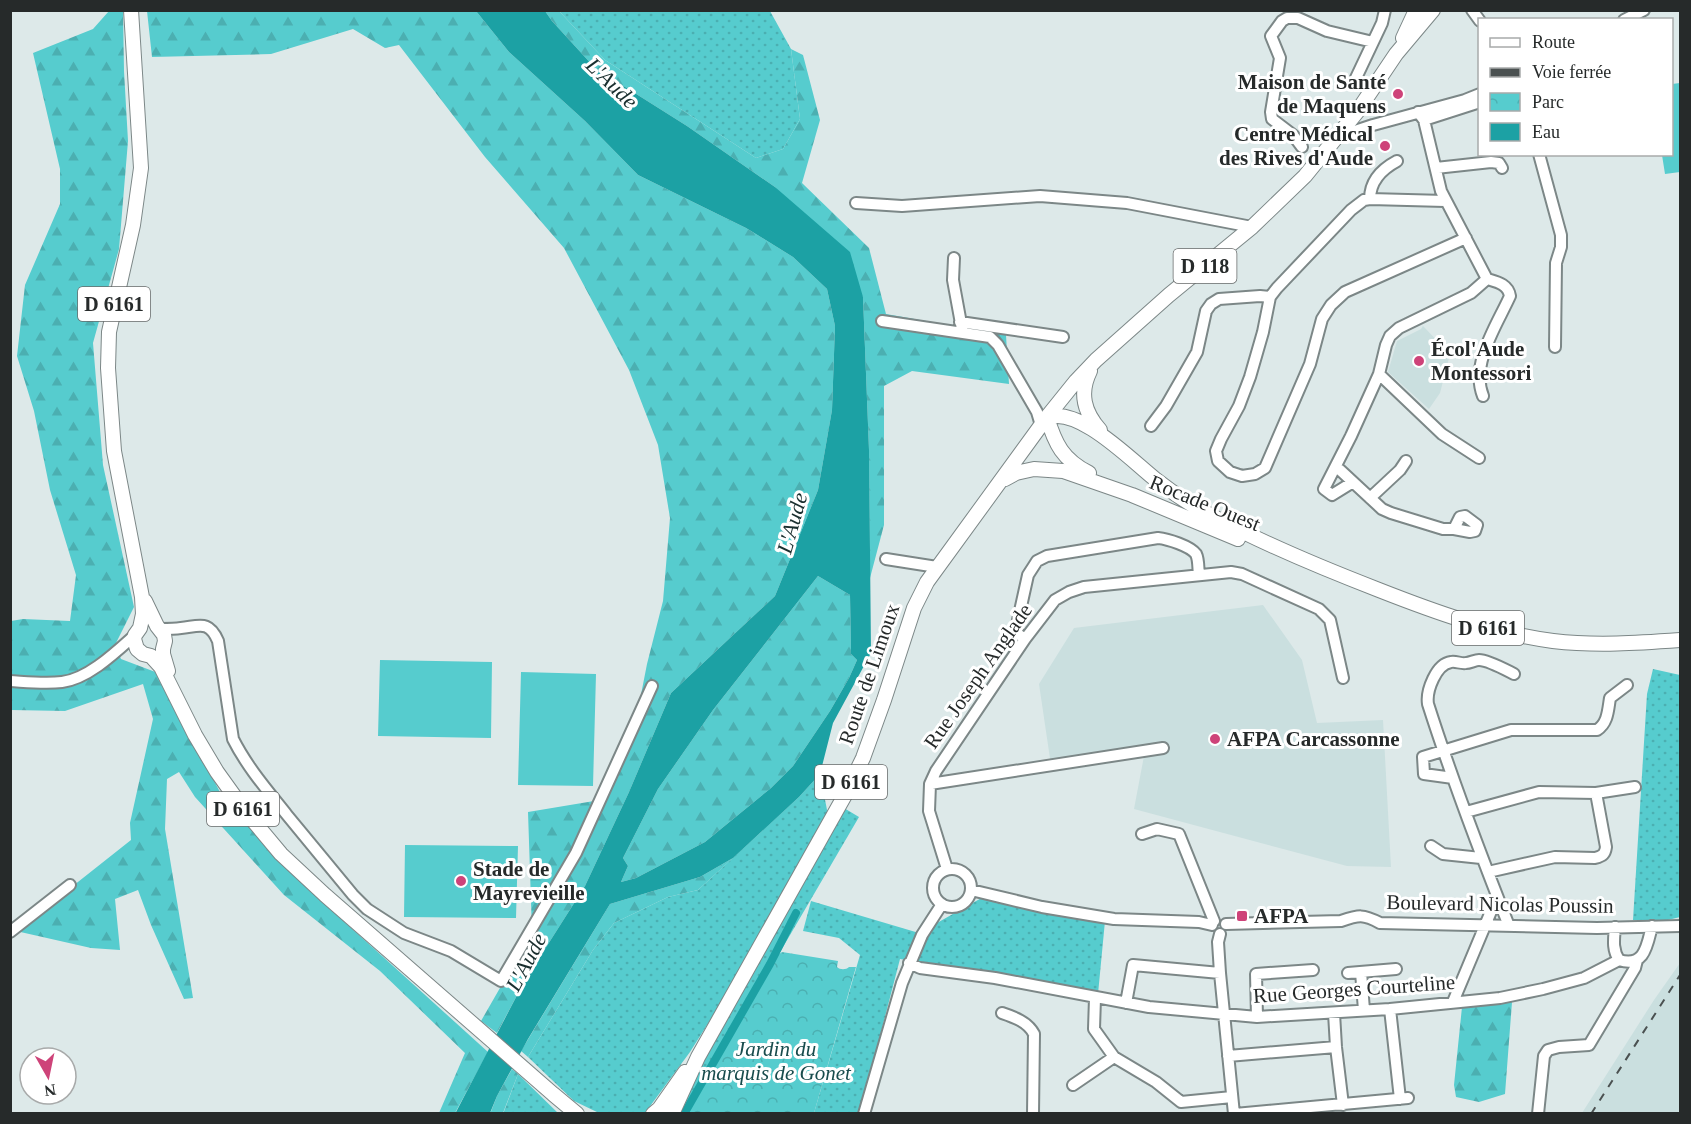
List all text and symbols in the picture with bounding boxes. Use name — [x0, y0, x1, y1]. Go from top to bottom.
legend — [1478, 18, 1673, 156]
text: Route — [1532, 32, 1575, 52]
water label: L'Aude — [580, 52, 643, 114]
text: Voie ferrée — [1532, 62, 1611, 82]
place label: Maison de Santé de Maquens — [1238, 70, 1386, 118]
marker: Maison de Santé de Maquens — [1391, 87, 1405, 101]
text: Parc — [1532, 92, 1564, 112]
place label: Centre Médical des Rives d'Aude — [1219, 122, 1373, 170]
text: Eau — [1532, 122, 1560, 142]
marker: Centre Médical des Rives d'Aude — [1378, 139, 1392, 153]
road number: D 118 — [1174, 249, 1236, 283]
road number: D 6161 — [78, 287, 150, 321]
place label: Écol'Aude Montessori — [1431, 337, 1531, 385]
marker: Écol'Aude Montessori — [1412, 354, 1426, 368]
street label: Rocade Ouest — [1146, 470, 1264, 536]
water label: L'Aude — [771, 489, 813, 557]
street label: Rue Joseph Anglade — [919, 599, 1037, 753]
street label: Route de Limoux — [834, 600, 904, 747]
road number: D 6161 — [1452, 611, 1524, 645]
place label: AFPA Carcassonne — [1227, 727, 1399, 751]
marker: AFPA Carcassonne — [1208, 732, 1222, 746]
road number: D 6161 — [815, 765, 887, 799]
road number: D 6161 — [207, 792, 279, 826]
place label: Stade de Mayrevieille — [473, 857, 585, 905]
marker: Stade de Mayrevieille — [454, 874, 468, 888]
street label: Boulevard Nicolas Poussin — [1386, 890, 1614, 918]
place label: AFPA — [1254, 904, 1309, 928]
marker: AFPA — [1235, 909, 1249, 923]
water label: L'Aude — [500, 928, 552, 996]
street label: Rue Georges Courteline — [1252, 970, 1456, 1008]
park label: Jardin du marquis de Gonet — [701, 1037, 852, 1085]
north arrow — [18, 1046, 78, 1106]
text: N — [43, 1081, 57, 1100]

